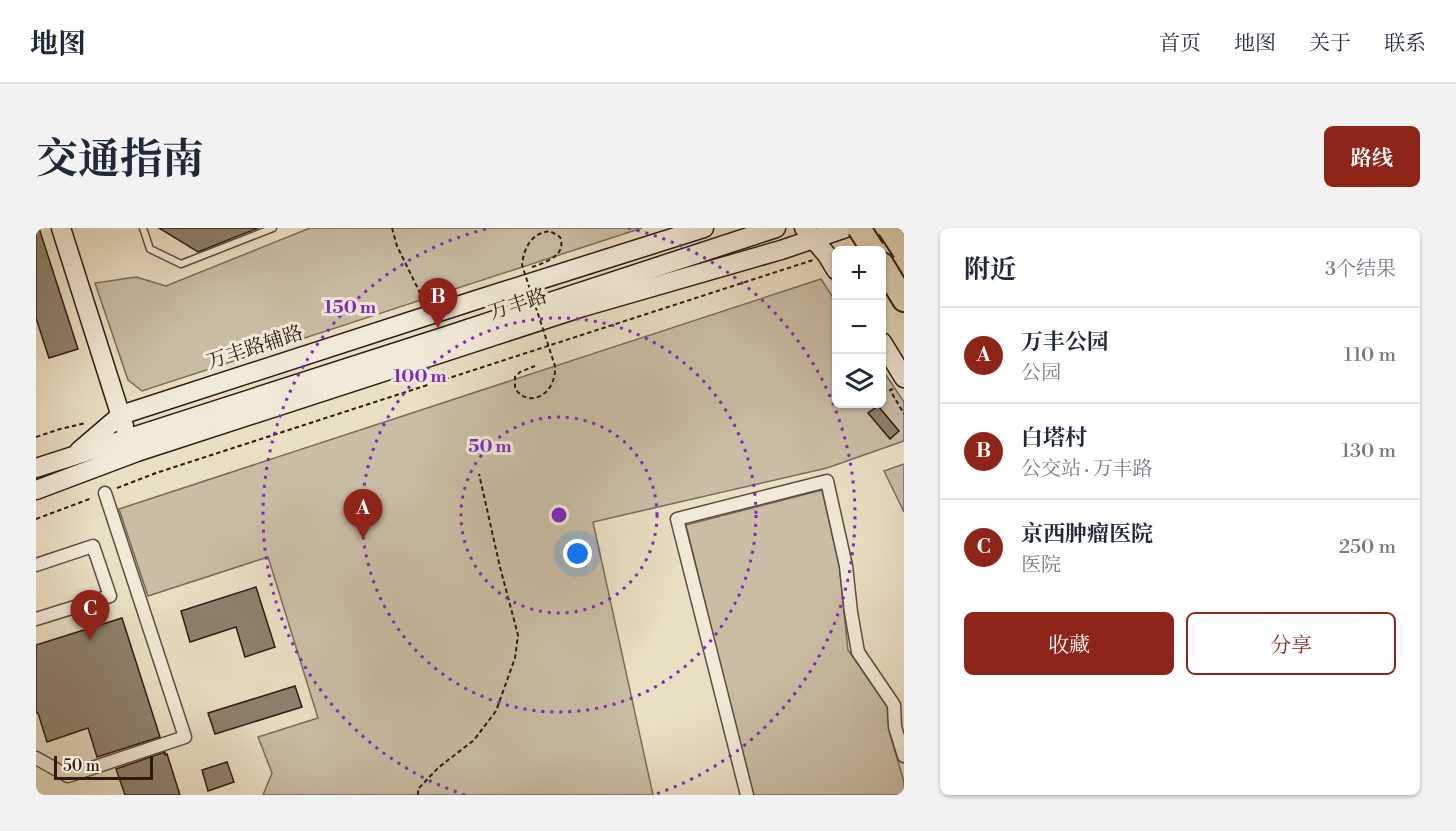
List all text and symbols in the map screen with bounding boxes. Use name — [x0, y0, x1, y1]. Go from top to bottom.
text: 地图 — [30, 27, 86, 62]
text: 首页 — [1159, 31, 1201, 57]
text: 地图 — [1234, 31, 1276, 57]
text: 关于 — [1309, 31, 1351, 57]
text: 联系 — [1384, 31, 1426, 57]
button: 路线 — [1324, 126, 1420, 187]
text: 交通指南 — [36, 134, 204, 187]
map controls — [832, 246, 886, 408]
button: + — [832, 246, 886, 300]
text: 附近 — [964, 254, 1016, 286]
text: 3个结果 — [1325, 257, 1396, 282]
pin: B — [418, 279, 458, 328]
street label: 万丰路 — [486, 284, 550, 326]
text: 150 m — [324, 296, 377, 319]
button: − — [832, 300, 886, 354]
street label: 万丰路辅路 — [204, 321, 306, 375]
text: 万丰公园 — [1021, 329, 1109, 356]
text: A — [976, 343, 991, 368]
text: 110 m — [1344, 343, 1396, 368]
button: layers — [832, 354, 886, 408]
text: 公园 — [1021, 361, 1061, 386]
text: 100 m — [393, 365, 447, 388]
text: 白塔村 — [1021, 425, 1087, 452]
text: 50 m — [468, 435, 512, 458]
text: B — [976, 439, 991, 464]
text: 130 m — [1341, 439, 1396, 464]
text: 公交站 · 万丰路 — [1021, 457, 1153, 482]
pin: A — [344, 490, 382, 539]
centre of rings — [549, 505, 569, 525]
text: 京西肿瘤医院 — [1021, 521, 1153, 548]
text: C — [976, 535, 991, 560]
text: 250 m — [1339, 535, 1396, 560]
your location — [563, 539, 592, 568]
text: 医院 — [1021, 553, 1061, 578]
pin: C — [70, 590, 110, 640]
button: 收藏 — [964, 612, 1174, 675]
button: 分享 — [1186, 612, 1396, 675]
scale bar — [54, 753, 153, 780]
text: 50 m — [63, 756, 100, 776]

